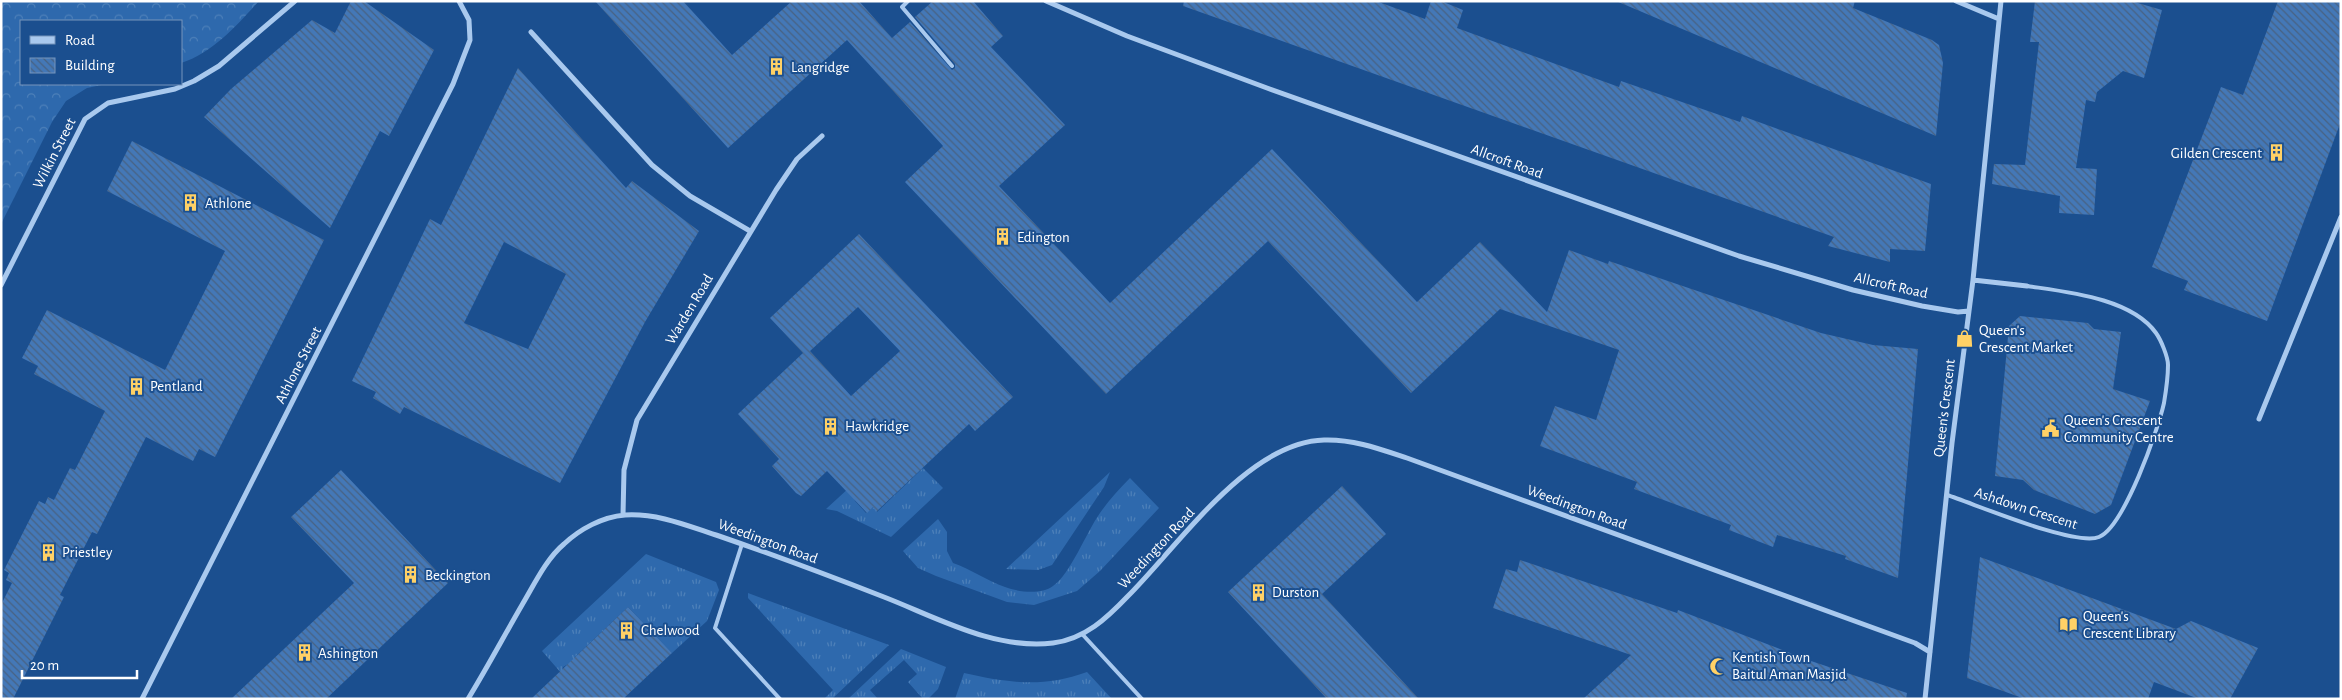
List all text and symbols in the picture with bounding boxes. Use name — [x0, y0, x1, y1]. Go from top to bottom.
legend — [20, 20, 182, 85]
text: Road — [65, 33, 95, 48]
building icon: Langridge — [767, 57, 787, 77]
text: Building — [65, 58, 115, 73]
place label: Langridge — [791, 60, 850, 75]
street label: Wilkin Street — [30, 115, 79, 191]
street label: Allcroft Road — [1469, 142, 1545, 181]
building icon: Gilden Crescent — [2266, 143, 2286, 163]
place label: Gilden Crescent — [2171, 146, 2262, 161]
building icon: Athlone — [181, 193, 201, 213]
place label: Athlone — [205, 196, 252, 211]
building icon: Edington — [993, 227, 1013, 247]
place label: Edington — [1017, 230, 1070, 245]
street label: Allcroft Road — [1852, 270, 1930, 301]
street label: Warden Road — [663, 271, 716, 347]
place label: Queen's Crescent Market — [1979, 323, 2073, 355]
street label: Athlone Street — [273, 324, 324, 406]
shop icon: Queen's Crescent Market — [1955, 329, 1975, 349]
street label: Queen's Crescent — [1931, 358, 1958, 458]
building icon: Pentland — [126, 376, 146, 396]
place label: Pentland — [150, 379, 203, 394]
place label: Queen's Crescent Community Centre — [2064, 413, 2174, 445]
building icon: Hawkridge — [821, 416, 841, 436]
place label: Hawkridge — [845, 419, 909, 434]
public building icon: Queen's Crescent Community Centre — [2040, 419, 2060, 439]
street label: Weedington Road — [1525, 482, 1629, 533]
street label: Ashdown Crescent — [1973, 485, 2079, 532]
street label: Weedington Road — [1115, 505, 1198, 592]
street label: Weedington Road — [716, 516, 820, 567]
building icon: Priestley — [38, 542, 58, 562]
place label: Priestley — [62, 545, 113, 560]
building icon: Beckington — [401, 565, 421, 585]
place label: Beckington — [425, 568, 491, 583]
building icon: Durston — [1248, 582, 1268, 602]
place label: Durston — [1272, 585, 1319, 600]
place label: Queen's Crescent Library — [2083, 609, 2176, 641]
library icon: Queen's Crescent Library — [2059, 615, 2079, 635]
building icon: Chelwood — [617, 620, 637, 640]
place label: Chelwood — [641, 623, 700, 638]
building icon: Ashington — [294, 643, 314, 663]
place label: Ashington — [318, 646, 378, 661]
scale bar — [22, 648, 138, 680]
place label: Kentish Town Baitul Aman Masjid — [1732, 650, 1847, 682]
mosque icon: Kentish Town Baitul Aman Masjid — [1708, 656, 1728, 676]
text: 20 m — [30, 658, 59, 673]

